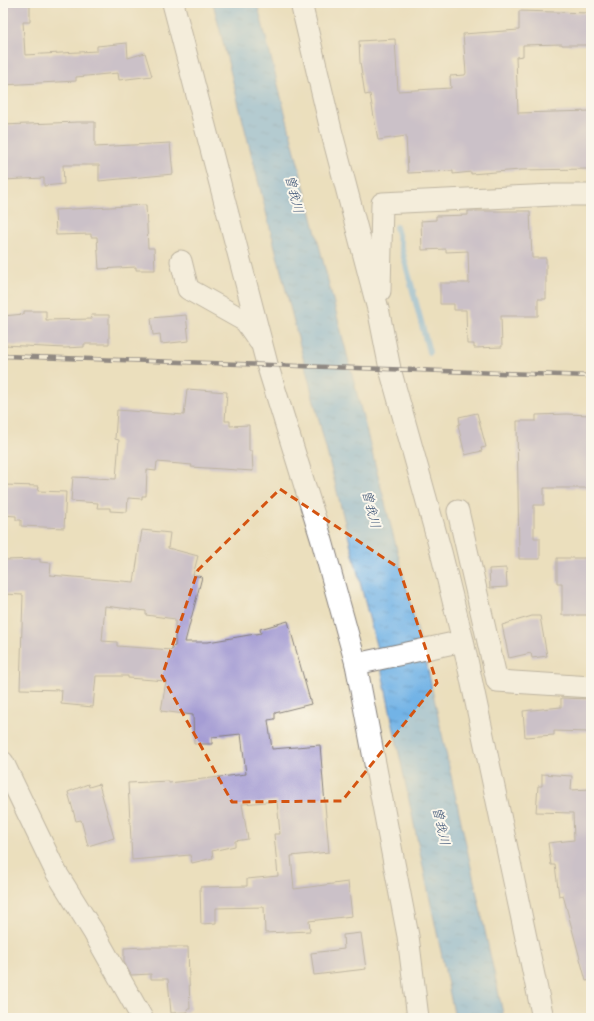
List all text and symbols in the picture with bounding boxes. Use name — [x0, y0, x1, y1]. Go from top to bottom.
water label: 曽我川 — [282, 173, 307, 215]
water label: 曽我川 — [359, 488, 384, 530]
water label: 曽我川 — [429, 805, 453, 847]

